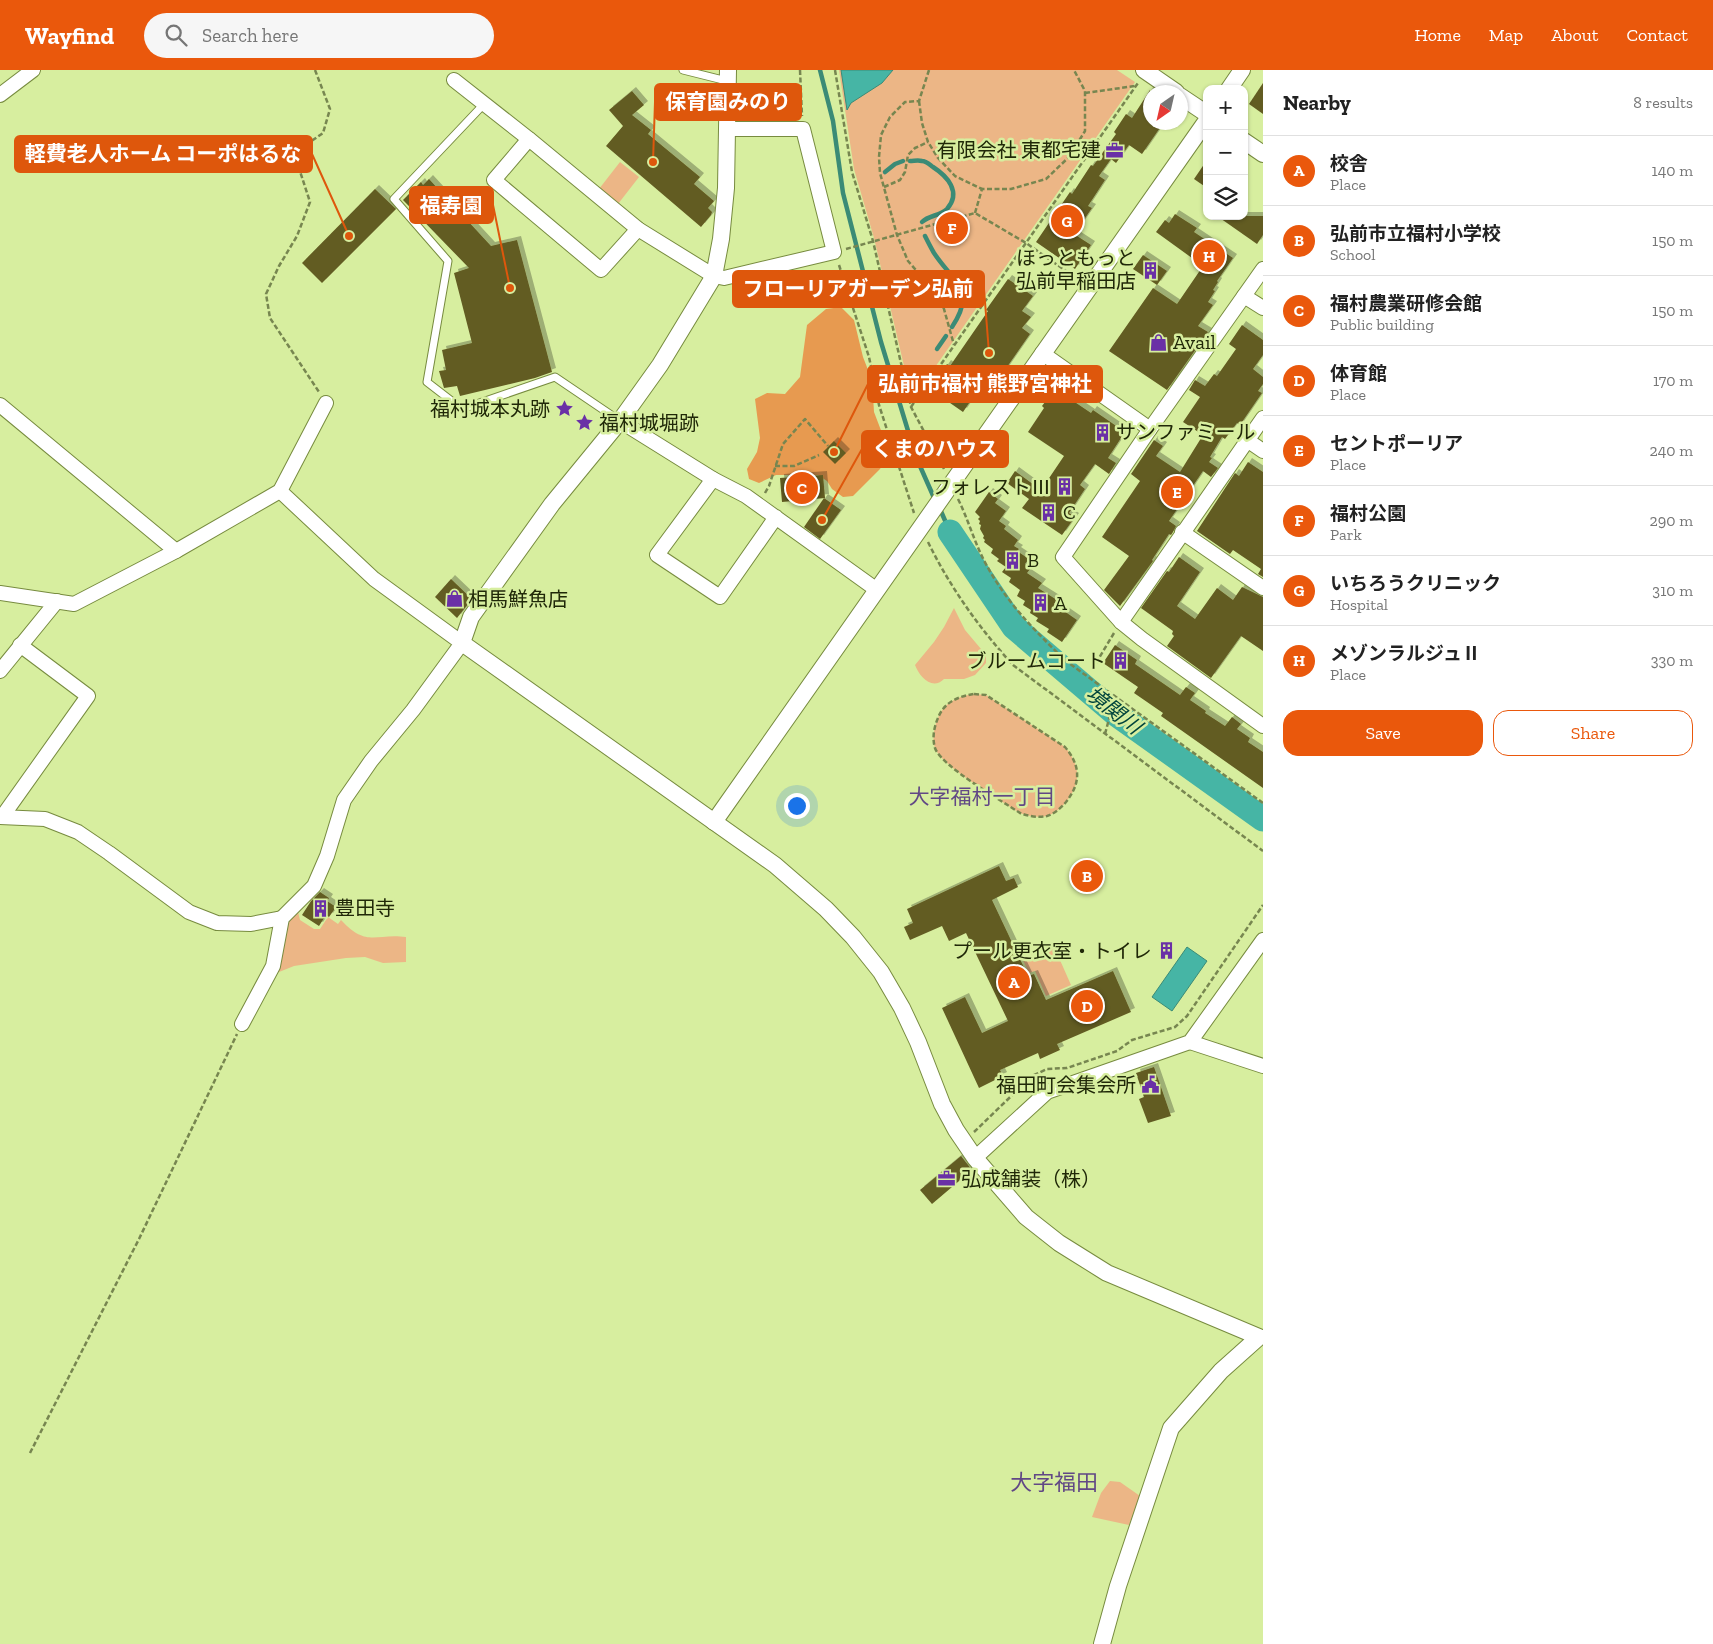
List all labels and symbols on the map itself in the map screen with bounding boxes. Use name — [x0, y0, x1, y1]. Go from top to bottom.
callout: 保育園みのり — [655, 84, 801, 120]
north arrow — [1143, 85, 1188, 130]
text: 保育園みのり — [665, 89, 791, 114]
callout: 軽費老人ホーム コーポはるな — [15, 136, 312, 172]
place label: 有限会社 東都宅建 — [936, 138, 1101, 162]
office icon: 有限会社 東都宅建 — [1105, 140, 1125, 160]
text: 軽費老人ホーム コーポはるな — [25, 141, 301, 166]
callout: 福寿園 — [410, 187, 493, 223]
text: 福寿園 — [420, 193, 483, 218]
pin: G — [1051, 202, 1083, 240]
pin: F — [936, 209, 968, 247]
pin: H — [1193, 237, 1225, 275]
place label: ほっともっと 弘前早稲田店 — [1016, 246, 1136, 293]
building icon: ほっともっと 弘前早稲田店 — [1140, 260, 1160, 280]
callout: フローリアガーデン弘前 — [733, 271, 984, 307]
text: フローリアガーデン弘前 — [743, 276, 974, 301]
place label: Avail — [1173, 330, 1216, 354]
shop icon: Avail — [1149, 332, 1169, 352]
callout: 弘前市福村 熊野宮神社 — [868, 366, 1102, 402]
text: 弘前市福村 熊野宮神社 — [878, 371, 1092, 396]
place label: 福村城本丸跡 — [430, 397, 550, 421]
place icon: 福村城本丸跡 — [554, 399, 574, 419]
place label: 福村城堀跡 — [599, 411, 699, 435]
place icon: 福村城堀跡 — [575, 413, 595, 433]
place label: サンファミール — [1116, 420, 1255, 444]
building icon: サンファミール — [1092, 422, 1112, 442]
callout: くまのハウス — [862, 431, 1008, 467]
text: くまのハウス — [872, 436, 998, 461]
pin: C — [786, 469, 818, 507]
pin: E — [1161, 473, 1193, 511]
place label: フォレストⅢ — [931, 475, 1051, 499]
building icon: フォレストⅢ — [1055, 477, 1075, 497]
place label: C — [1063, 500, 1076, 524]
building icon: C — [1039, 502, 1059, 522]
place label: B — [1027, 548, 1039, 572]
building icon: B — [1003, 550, 1023, 570]
place label: 相馬鮮魚店 — [468, 587, 568, 611]
shop icon: 相馬鮮魚店 — [444, 589, 464, 609]
place label: A — [1054, 591, 1068, 615]
building icon: A — [1030, 593, 1050, 613]
place label: ブルームコート — [967, 649, 1106, 673]
building icon: ブルームコート — [1110, 651, 1130, 671]
water label: 境関川 — [1081, 681, 1148, 740]
district label: 大字福村一丁目 — [909, 784, 1056, 809]
your location — [784, 793, 810, 819]
pin: B — [1071, 857, 1103, 895]
place label: 豊田寺 — [335, 896, 395, 920]
building icon: 豊田寺 — [311, 898, 331, 918]
place label: プール更衣室・トイレ — [952, 939, 1152, 963]
building icon: プール更衣室・トイレ — [1156, 941, 1176, 961]
pin: A — [998, 963, 1030, 1001]
pin: D — [1071, 987, 1103, 1025]
place label: 福田町会集会所 — [996, 1073, 1136, 1097]
public building icon: 福田町会集会所 — [1140, 1075, 1160, 1095]
place label: 弘成舗装（株） — [961, 1167, 1101, 1191]
office icon: 弘成舗装（株） — [937, 1169, 957, 1189]
district label: 大字福田 — [1010, 1469, 1098, 1496]

